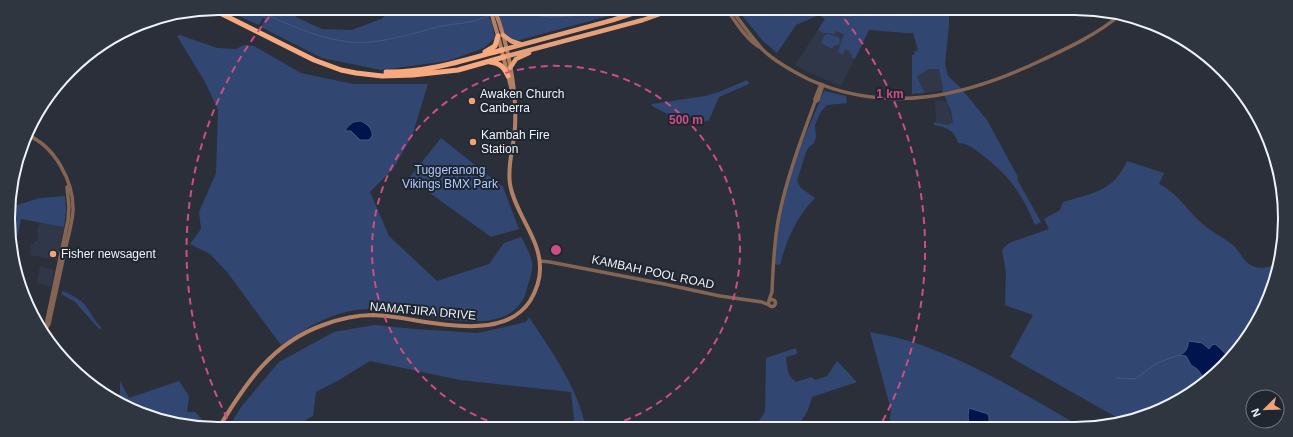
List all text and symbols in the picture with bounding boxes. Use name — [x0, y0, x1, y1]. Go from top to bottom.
place label: Awaken Church Canberra — [480, 87, 565, 115]
text: 1 km — [876, 87, 904, 101]
marker: Awaken Church Canberra — [467, 96, 477, 106]
text: 500 m — [669, 113, 703, 127]
place label: Kambah Fire Station — [481, 128, 550, 156]
marker: Kambah Fire Station — [468, 137, 478, 147]
park label: Tuggeranong Vikings BMX Park — [402, 163, 499, 191]
centre of rings — [549, 243, 563, 257]
place label: Fisher newsagent — [61, 247, 156, 261]
marker: Fisher newsagent — [48, 249, 58, 259]
street label: KAMBAH POOL ROAD — [590, 252, 716, 292]
street label: NAMATJIRA DRIVE — [369, 299, 477, 323]
north arrow — [1245, 389, 1285, 429]
text: N — [1249, 407, 1263, 419]

